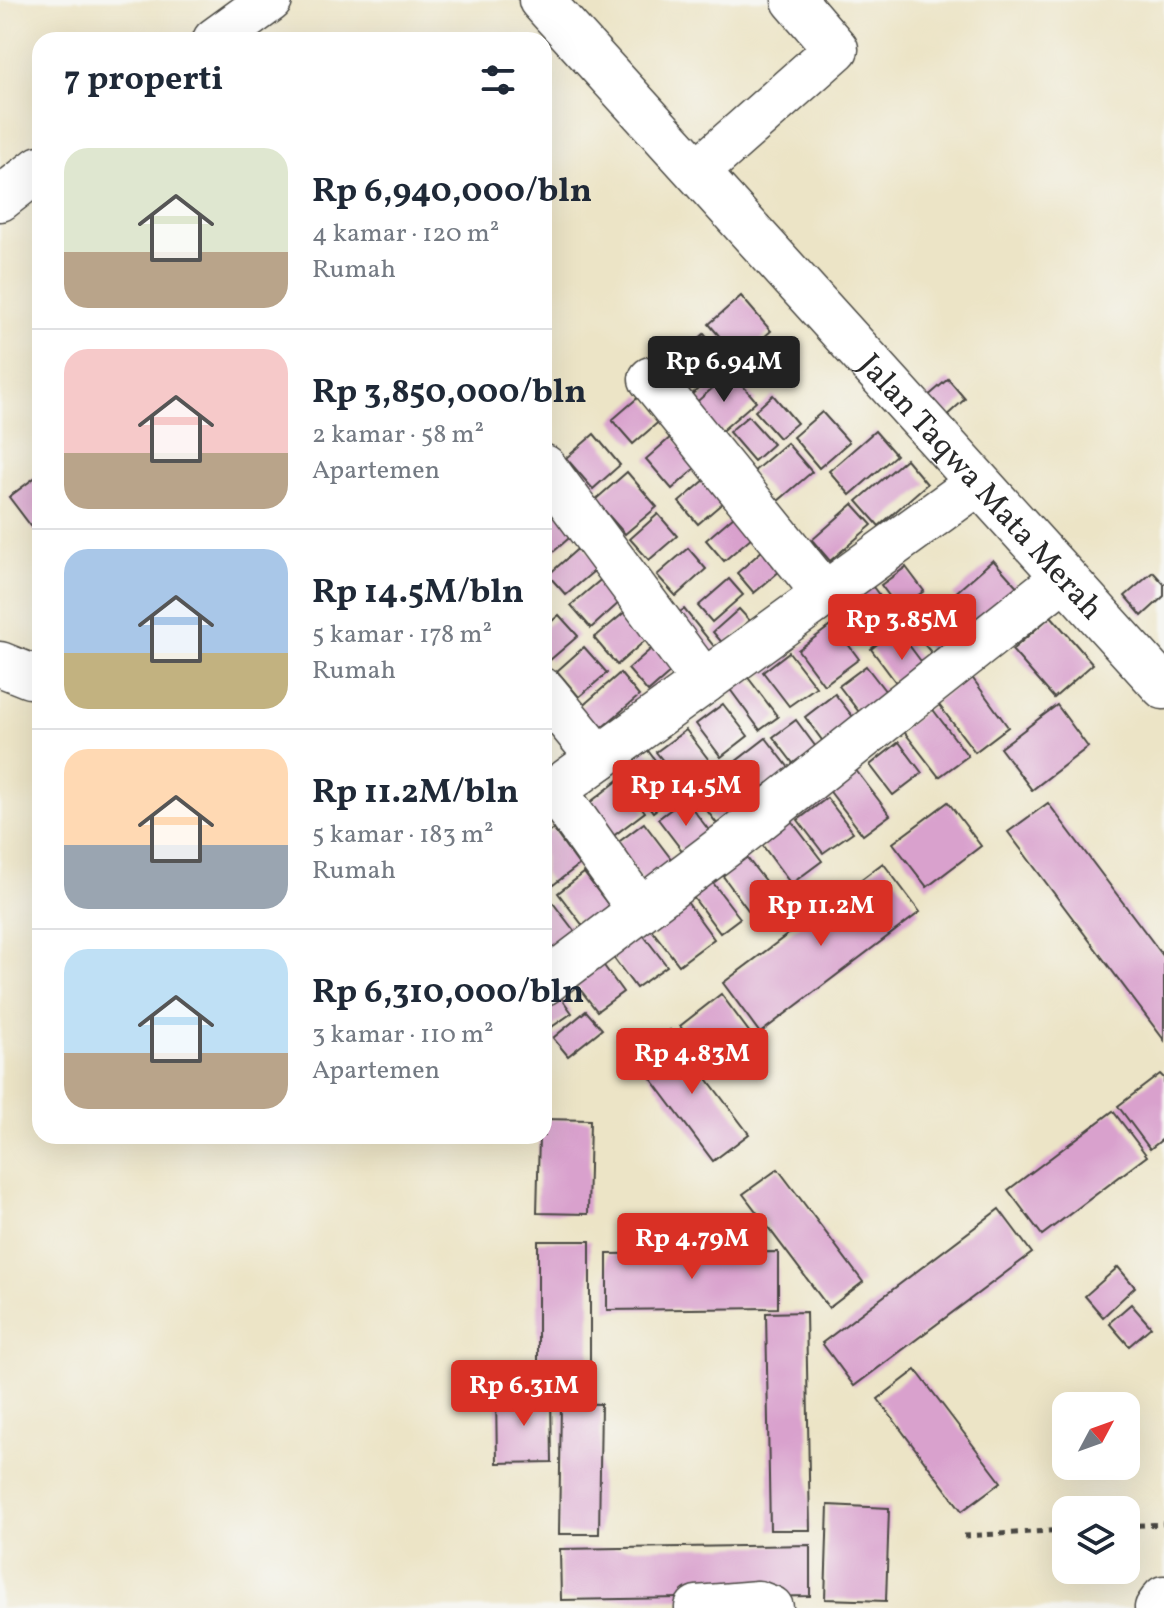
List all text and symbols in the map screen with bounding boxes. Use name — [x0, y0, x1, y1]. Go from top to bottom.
text: 7 properti — [64, 57, 223, 104]
icon: filters — [476, 58, 520, 102]
text: Rp 6,940,000/bln — [312, 169, 592, 216]
icon: home — [128, 180, 224, 276]
text: 4 kamar · 120 m² — [312, 216, 499, 252]
text: Rumah — [312, 252, 396, 288]
pin: Rp 6.94M — [641, 336, 807, 404]
text: Rp 6.94M — [666, 344, 782, 380]
street label: Jalan Taqwa Mata Merah — [847, 345, 1112, 631]
text: Rp 3,850,000/bln — [312, 370, 587, 417]
icon: home — [128, 381, 224, 477]
text: 2 kamar · 58 m² — [312, 417, 484, 453]
text: Apartemen — [312, 453, 440, 489]
text: Rp 14.5M/bln — [312, 570, 524, 617]
icon: home — [128, 581, 224, 677]
pin: Rp 3.85M — [819, 594, 985, 662]
text: Rp 3.85M — [846, 602, 958, 638]
text: 5 kamar · 178 m² — [312, 617, 492, 653]
text: Rumah — [312, 653, 396, 689]
pin: Rp 14.5M — [603, 760, 769, 828]
text: Rp 14.5M — [631, 768, 741, 804]
text: Rp 11.2M/bln — [312, 770, 519, 817]
icon: home — [128, 781, 224, 877]
text: 5 kamar · 183 m² — [312, 817, 494, 853]
text: Rumah — [312, 853, 396, 889]
pin: Rp 11.2M — [738, 880, 904, 948]
text: Rp 11.2M — [768, 888, 874, 924]
text: Rp 6,310,000/bln — [312, 970, 584, 1017]
icon: home — [128, 981, 224, 1077]
text: 3 kamar · 110 m² — [312, 1017, 494, 1053]
pin: Rp 4.83M — [609, 1028, 775, 1096]
text: Rp 4.83M — [634, 1036, 750, 1072]
text: Apartemen — [312, 1053, 440, 1089]
pin: Rp 4.79M — [609, 1213, 775, 1281]
text: Rp 4.79M — [635, 1221, 749, 1257]
pin: Rp 6.31M — [441, 1360, 607, 1428]
text: Rp 6.31M — [469, 1368, 579, 1404]
north arrow — [1052, 1392, 1140, 1480]
map controls — [1052, 1392, 1140, 1584]
button: layers — [1052, 1496, 1140, 1584]

